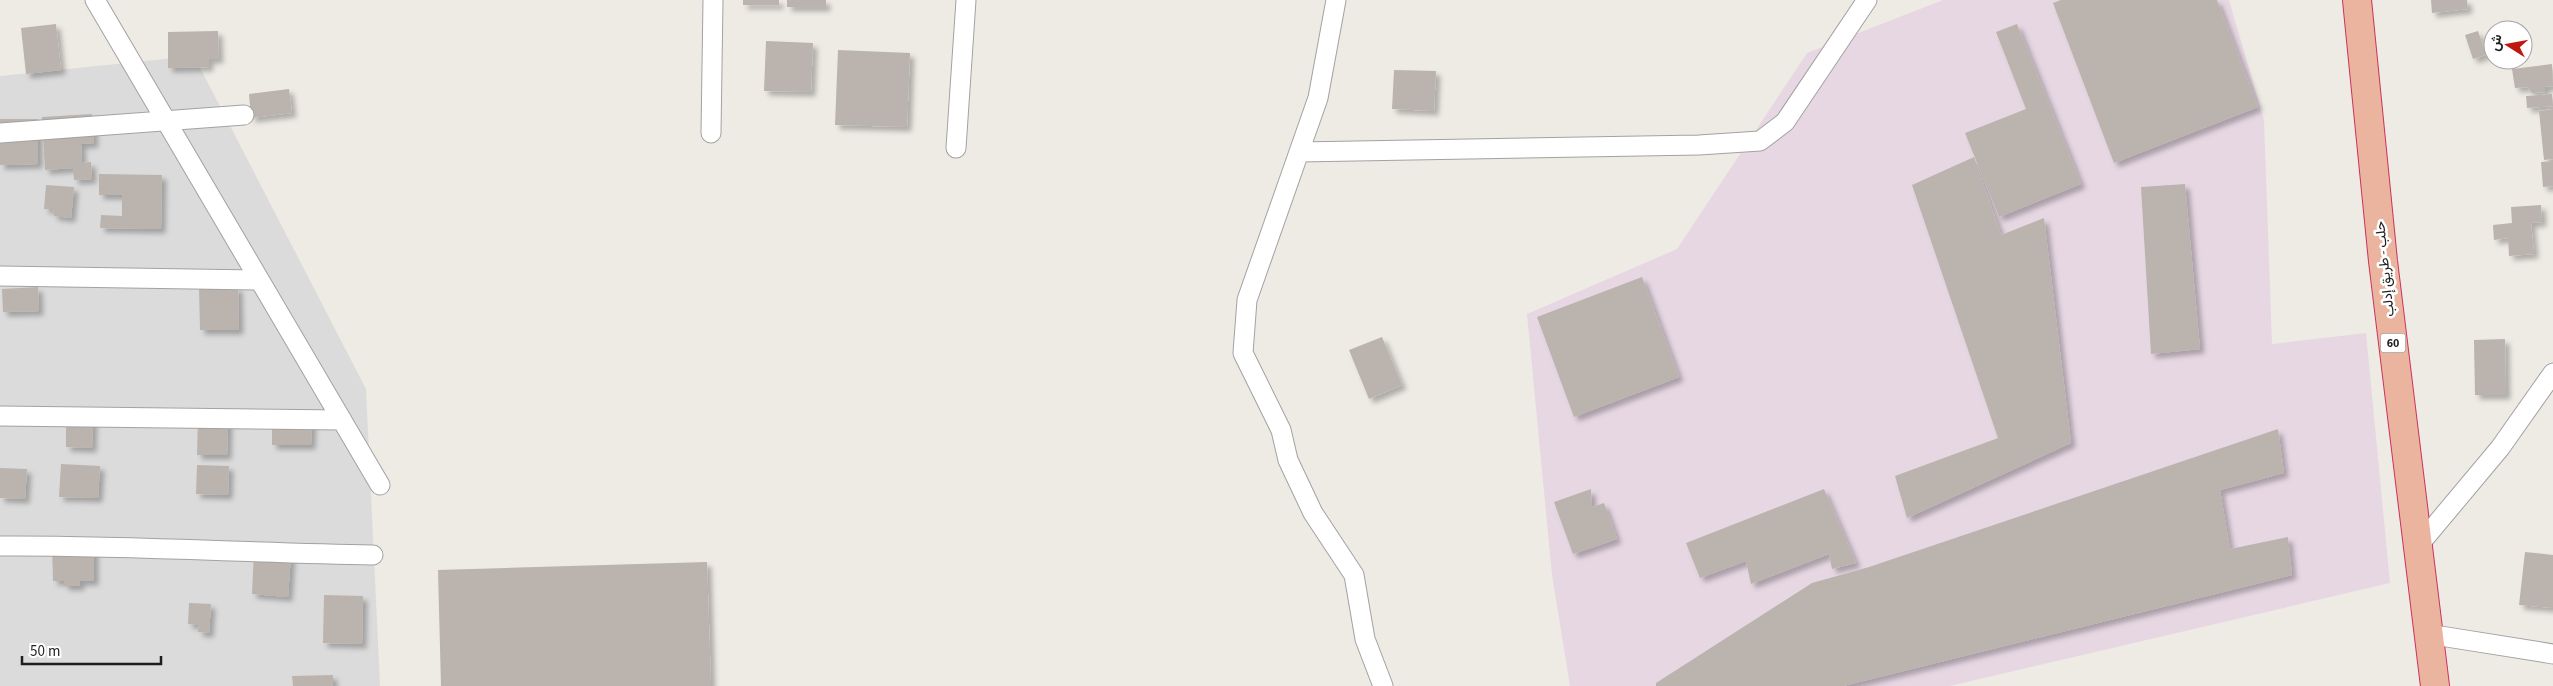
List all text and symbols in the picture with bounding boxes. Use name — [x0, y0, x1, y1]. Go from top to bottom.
north arrow — [2483, 20, 2533, 70]
text: ش — [2485, 32, 2508, 53]
street label: حلب - طريق إدلب — [2370, 220, 2400, 318]
road number: 60 — [2380, 333, 2406, 352]
scale bar — [22, 634, 161, 666]
text: 50 m — [30, 641, 60, 662]

